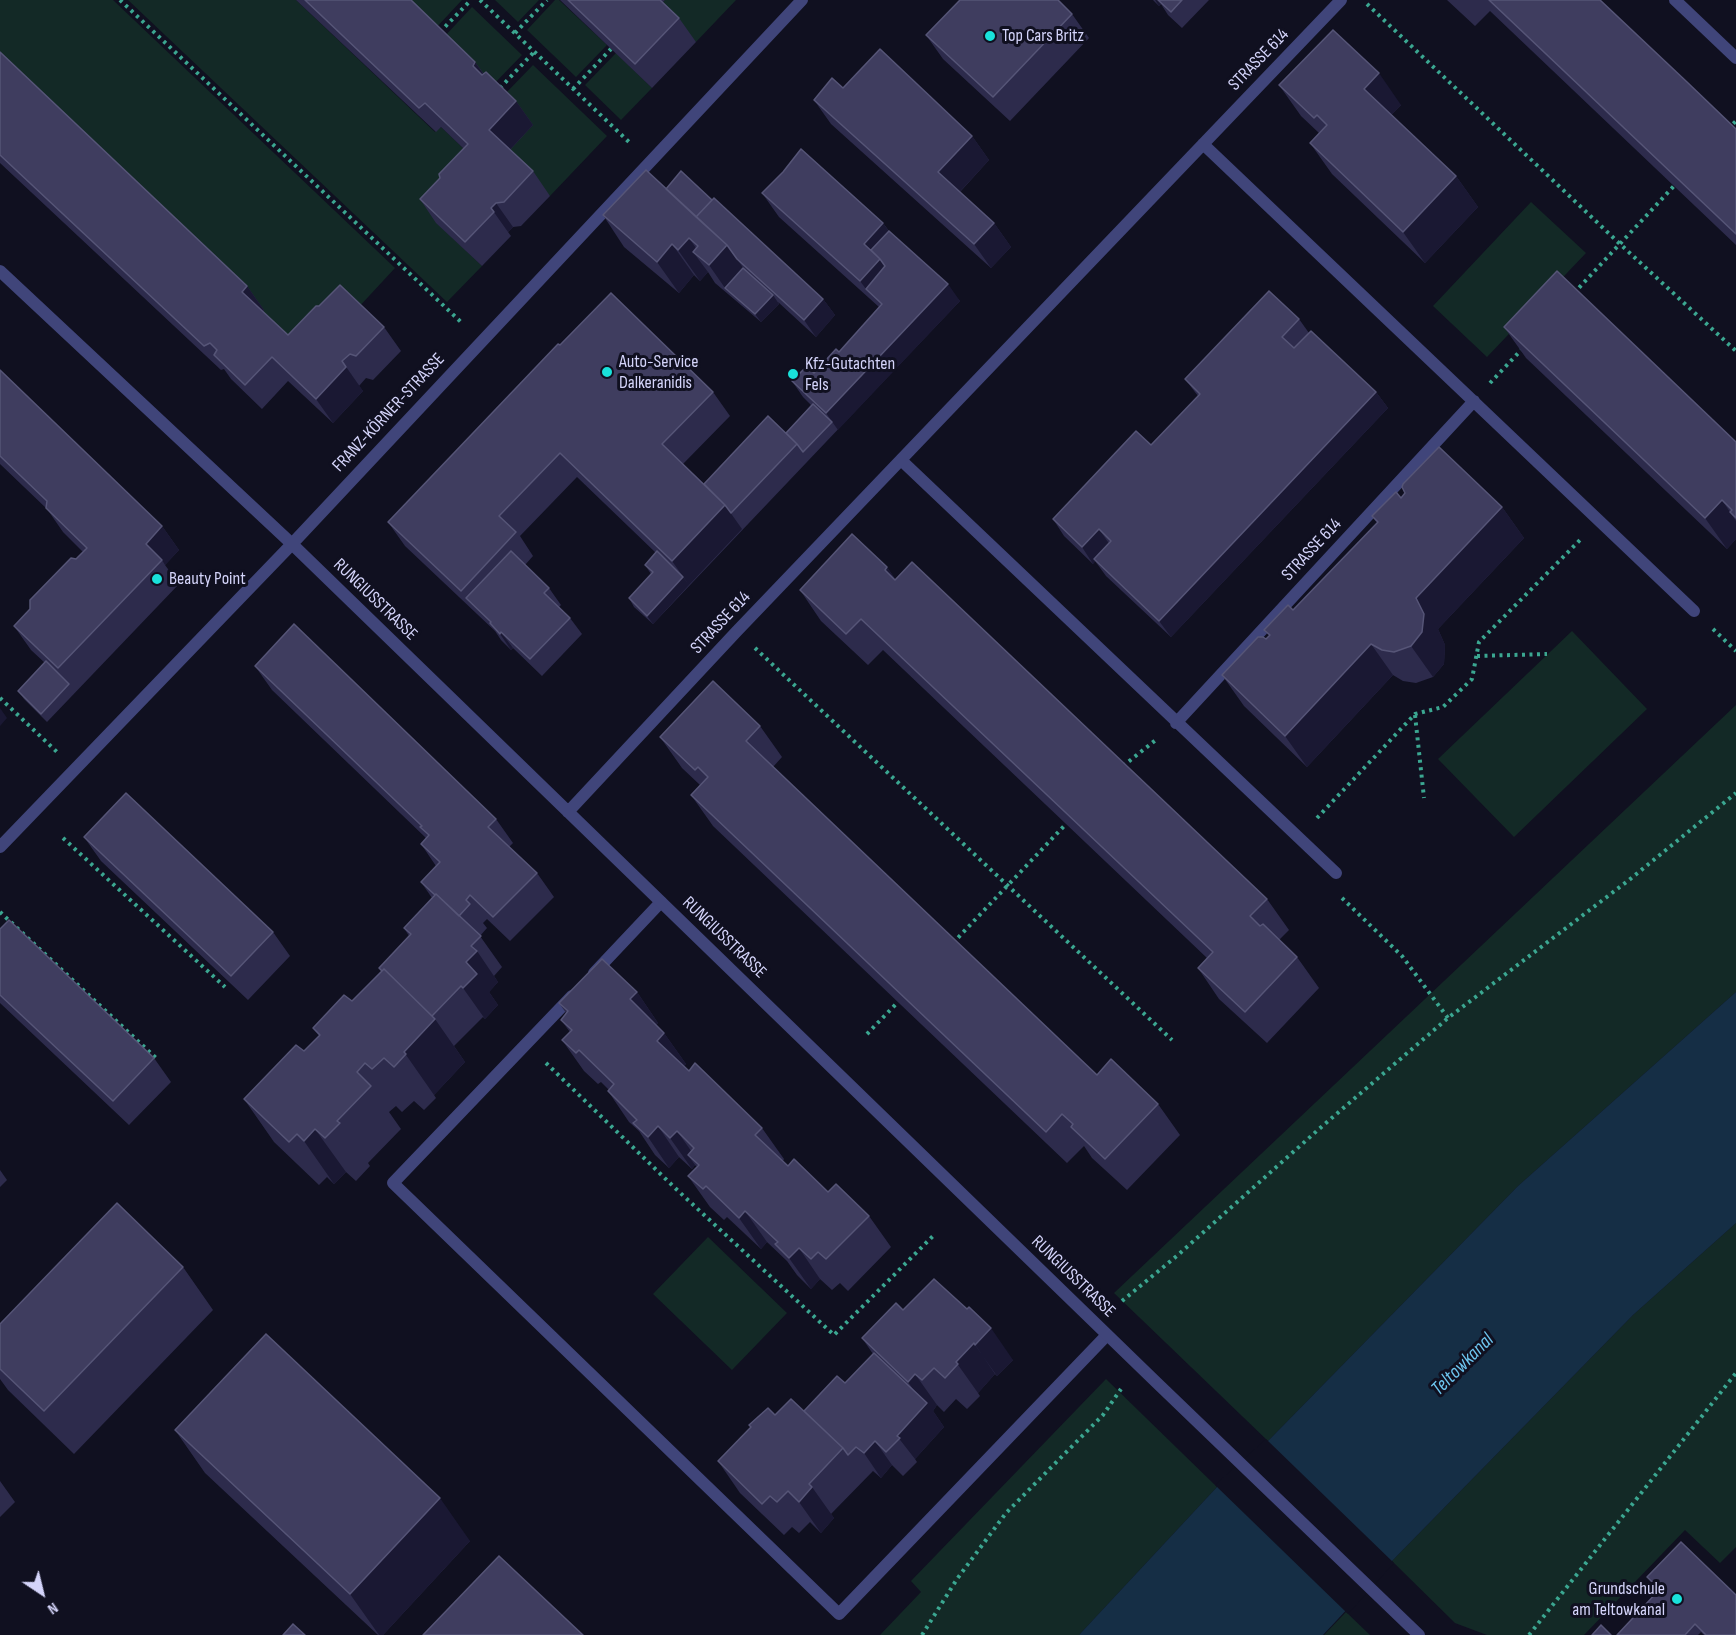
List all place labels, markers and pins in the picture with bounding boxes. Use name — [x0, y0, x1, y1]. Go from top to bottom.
place label: Top Cars Britz — [1002, 25, 1084, 47]
marker: Top Cars Britz — [983, 29, 997, 43]
place label: Auto-Service Dalkeranidis — [619, 351, 698, 394]
place label: Kfz-Gutachten Fels — [805, 353, 895, 395]
marker: Auto-Service Dalkeranidis — [600, 365, 614, 379]
marker: Kfz-Gutachten Fels — [786, 367, 800, 381]
place label: Beauty Point — [169, 568, 246, 590]
marker: Beauty Point — [150, 572, 164, 586]
place label: Grundschule am Teltowkanal — [1572, 1578, 1665, 1620]
marker: Grundschule am Teltowkanal — [1670, 1592, 1684, 1606]

